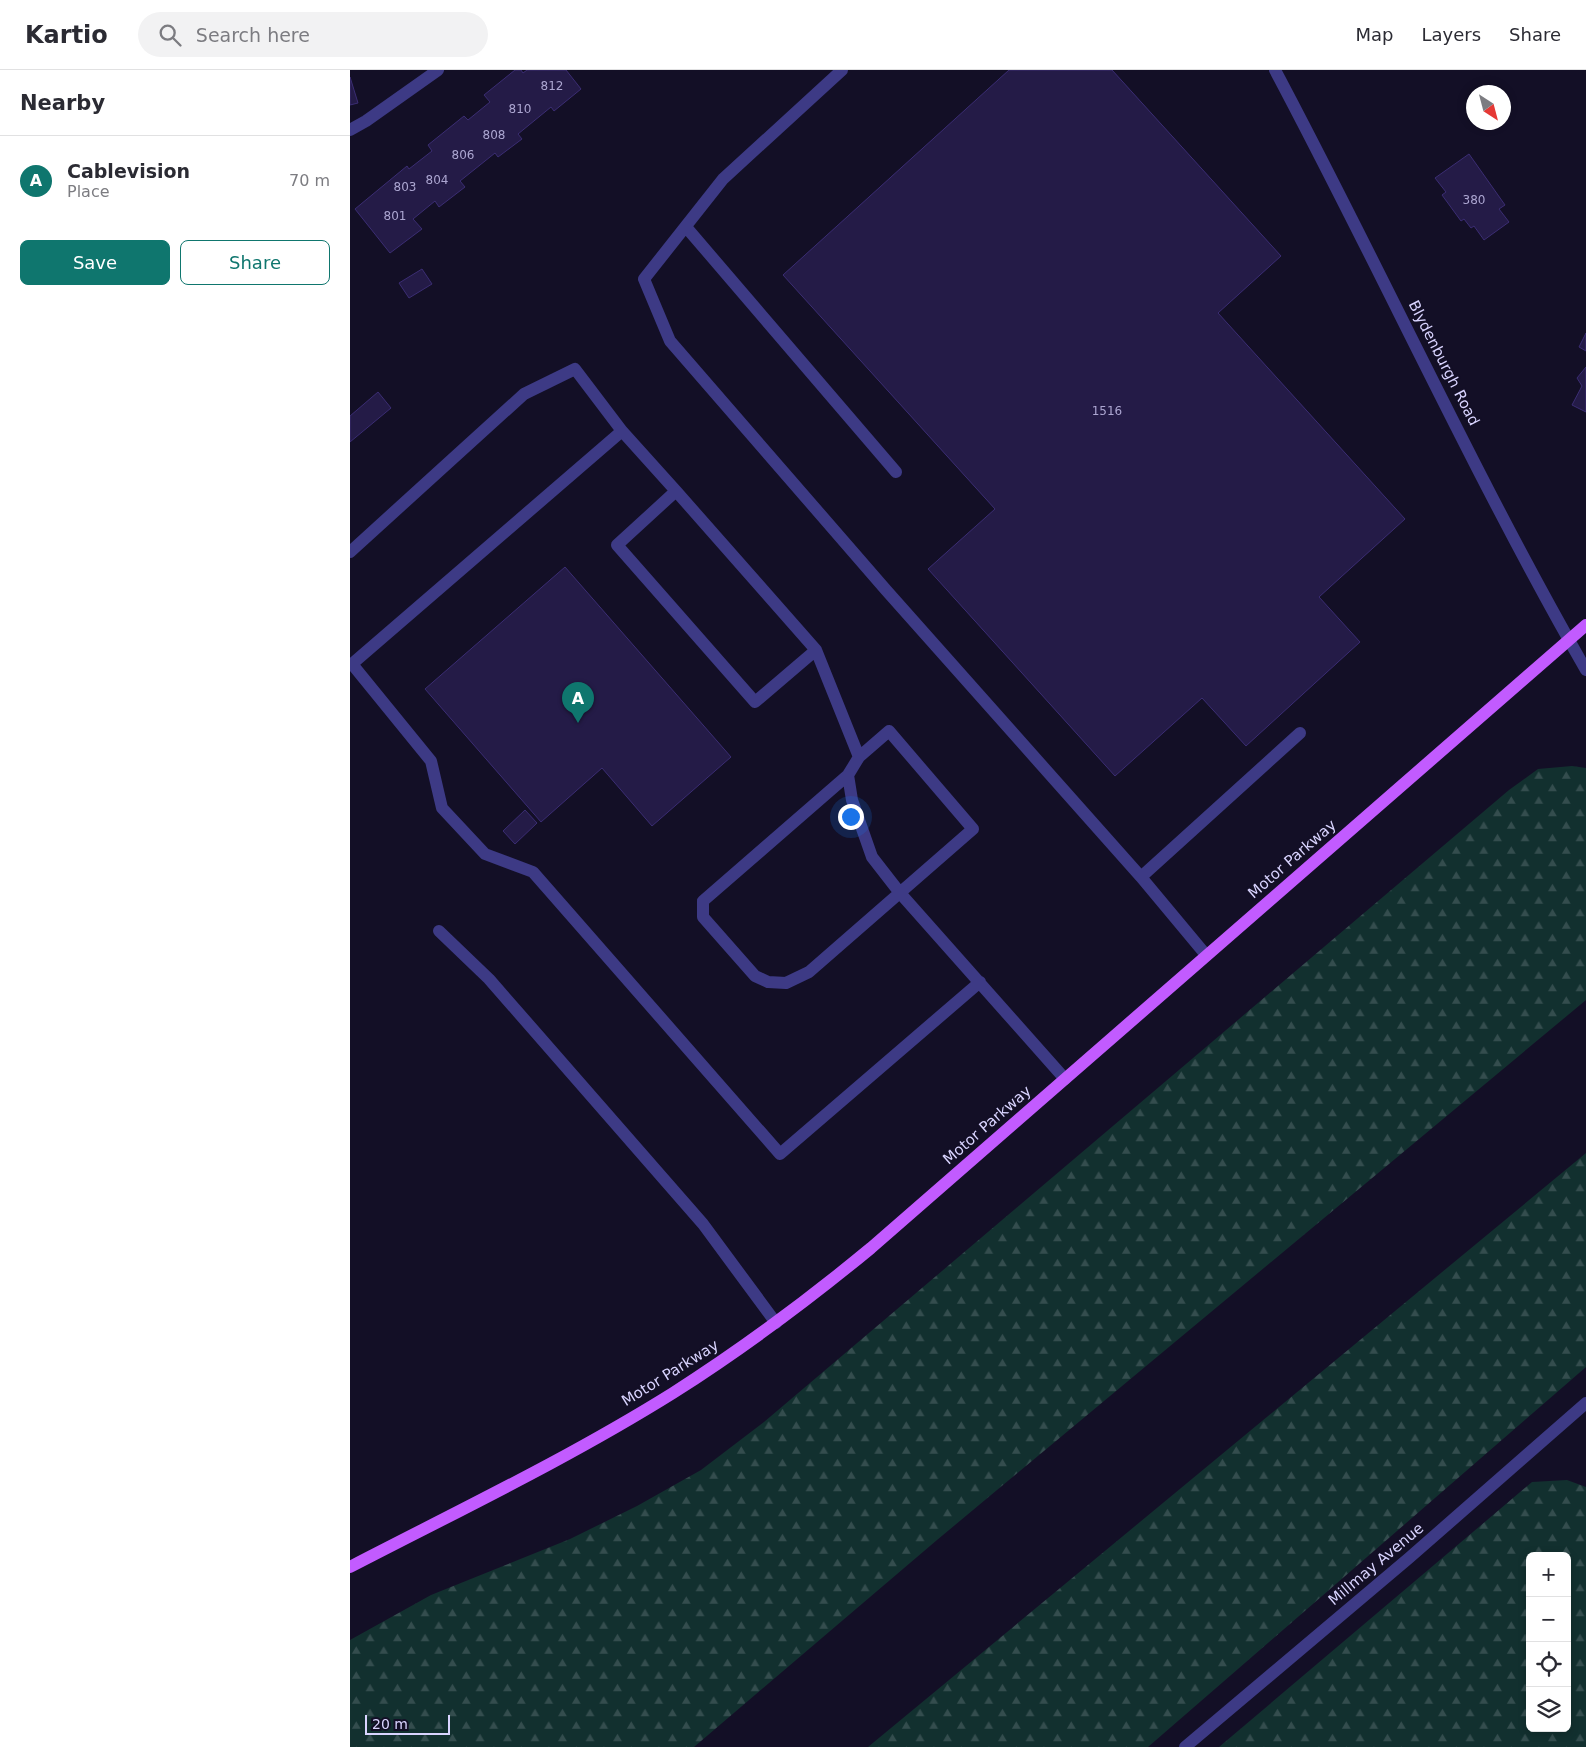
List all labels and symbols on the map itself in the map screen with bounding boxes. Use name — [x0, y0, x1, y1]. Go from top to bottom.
house number: 812 — [541, 79, 563, 93]
north arrow — [1466, 85, 1511, 130]
house number: 810 — [509, 102, 531, 116]
house number: 808 — [483, 128, 505, 142]
house number: 806 — [452, 148, 474, 162]
house number: 804 — [426, 173, 448, 187]
house number: 803 — [394, 180, 416, 194]
house number: 380 — [1463, 193, 1485, 207]
house number: 801 — [384, 209, 406, 223]
street label: Blydenburgh Road — [1405, 297, 1483, 429]
house number: 1516 — [1092, 404, 1122, 418]
pin: A — [562, 682, 594, 723]
your location — [838, 804, 864, 830]
street label: Motor Parkway — [1244, 816, 1340, 902]
street label: Motor Parkway — [939, 1082, 1035, 1168]
street label: Motor Parkway — [618, 1336, 722, 1410]
street label: Millmay Avenue — [1325, 1519, 1427, 1609]
scale bar — [365, 1712, 450, 1735]

